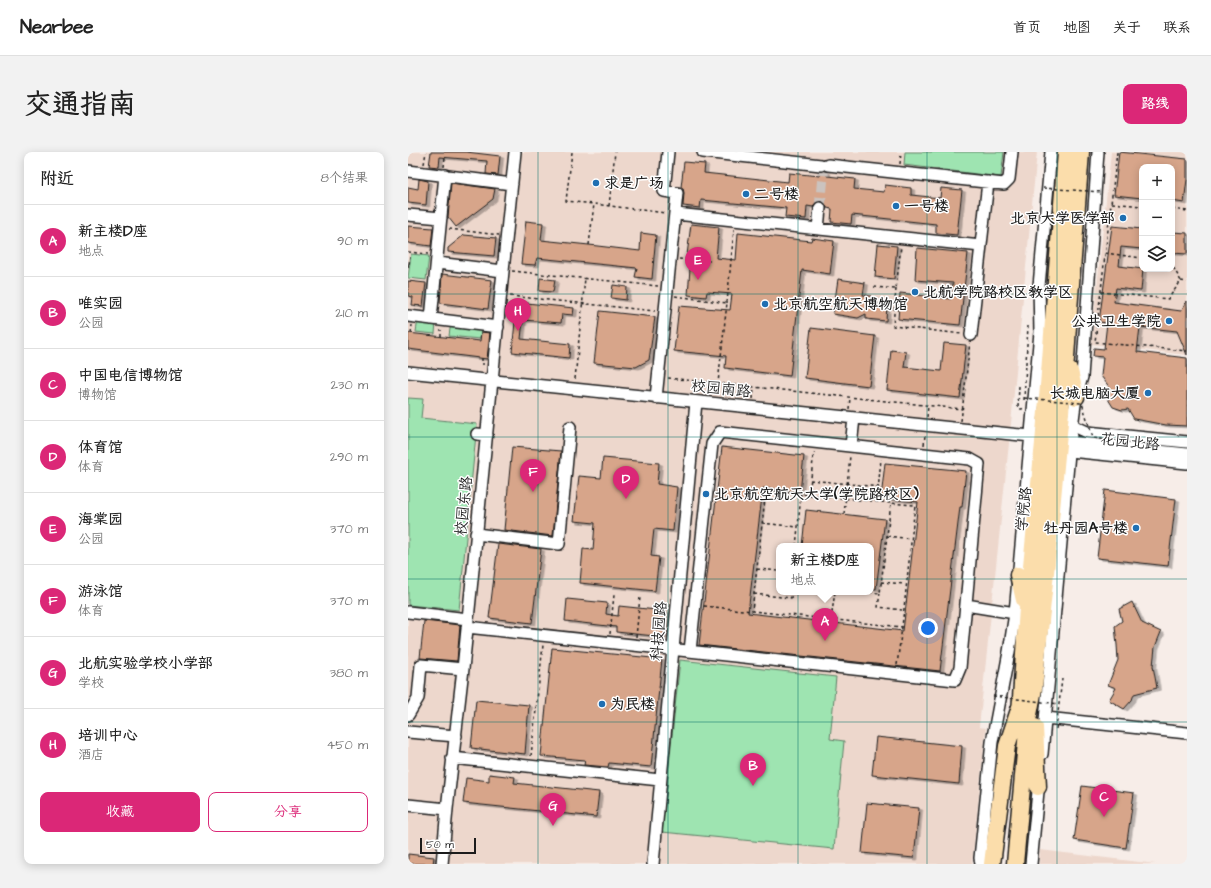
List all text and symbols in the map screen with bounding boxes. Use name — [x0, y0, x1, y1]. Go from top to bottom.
text: Nearbee — [20, 14, 94, 41]
text: 首页 — [1013, 18, 1041, 38]
text: 地图 — [1063, 18, 1091, 38]
text: 关于 — [1113, 18, 1141, 38]
text: 联系 — [1163, 18, 1191, 38]
button: 路线 — [1123, 84, 1187, 124]
text: 交通指南 — [24, 85, 136, 124]
map controls — [1139, 164, 1175, 272]
button: + — [1139, 164, 1175, 200]
text: 附近 — [40, 167, 74, 191]
text: 8个结果 — [321, 169, 368, 187]
place label: 求是广场 — [604, 173, 664, 194]
marker: 求是广场 — [591, 178, 601, 188]
place label: 二号楼 — [754, 184, 799, 205]
marker: 二号楼 — [741, 189, 751, 199]
place label: 一号楼 — [904, 196, 949, 217]
button: − — [1139, 200, 1175, 236]
marker: 一号楼 — [891, 201, 901, 211]
place label: 北京大学医学部 — [1010, 208, 1115, 229]
marker: 北京大学医学部 — [1118, 213, 1128, 223]
text: 新主楼D座 — [78, 221, 148, 242]
text: A — [49, 232, 57, 250]
text: 90 m — [337, 232, 368, 250]
button: layers — [1139, 236, 1175, 272]
text: 地点 — [78, 242, 104, 260]
pin: E — [685, 247, 711, 280]
place label: 北航学院路校区教学区 — [923, 282, 1073, 303]
marker: 北航学院路校区教学区 — [910, 287, 920, 297]
text: 唯实园 — [78, 293, 123, 314]
place label: 北京航空航天博物馆 — [773, 294, 908, 315]
pin: H — [505, 298, 531, 331]
marker: 北京航空航天博物馆 — [760, 299, 770, 309]
text: B — [48, 304, 58, 322]
text: 210 m — [335, 304, 368, 322]
place label: 公共卫生学院 — [1071, 311, 1161, 332]
text: 公园 — [78, 314, 104, 332]
marker: 公共卫生学院 — [1164, 316, 1174, 326]
text: 中国电信博物馆 — [78, 365, 183, 386]
street label: 校园南路 — [690, 375, 752, 403]
text: C — [48, 376, 58, 394]
text: 230 m — [330, 376, 368, 394]
place label: 长城电脑大厦 — [1050, 383, 1140, 404]
text: 博物馆 — [78, 386, 117, 404]
marker: 长城电脑大厦 — [1143, 388, 1153, 398]
street label: 花园北路 — [1099, 428, 1161, 456]
text: 体育馆 — [78, 437, 123, 458]
text: D — [49, 448, 57, 466]
text: 290 m — [330, 448, 368, 466]
text: 体育 — [78, 458, 104, 476]
pin: F — [520, 459, 546, 492]
pin: D — [613, 466, 639, 499]
street label: 校园东路 — [450, 475, 478, 537]
place label: 北京航空航天大学(学院路校区) — [714, 484, 919, 505]
street label: 学院路 — [1011, 486, 1037, 532]
marker: 北京航空航天大学(学院路校区) — [701, 489, 711, 499]
text: 海棠园 — [78, 509, 123, 530]
place label: 牡丹园A号楼 — [1043, 518, 1128, 539]
text: E — [49, 520, 57, 538]
text: 370 m — [330, 520, 368, 538]
marker: 牡丹园A号楼 — [1131, 523, 1141, 533]
text: 公园 — [78, 530, 104, 548]
popup — [776, 543, 874, 595]
text: 新主楼D座 — [790, 550, 860, 571]
text: 地点 — [790, 571, 816, 589]
text: 游泳馆 — [78, 581, 123, 602]
text: F — [48, 592, 58, 610]
text: 370 m — [330, 592, 368, 610]
street label: 科技园路 — [646, 600, 672, 662]
text: 体育 — [78, 602, 104, 620]
pin: A — [812, 608, 838, 641]
your location — [918, 618, 938, 638]
text: 北航实验学校小学部 — [78, 653, 213, 674]
text: G — [48, 664, 58, 682]
text: 380 m — [329, 664, 368, 682]
text: 学校 — [78, 674, 104, 692]
place label: 为民楼 — [610, 694, 655, 715]
marker: 为民楼 — [597, 699, 607, 709]
text: 培训中心 — [78, 725, 138, 746]
text: H — [49, 736, 57, 754]
text: 450 m — [326, 736, 368, 754]
text: 酒店 — [78, 746, 104, 764]
pin: B — [740, 753, 766, 786]
pin: C — [1091, 784, 1117, 817]
button: 收藏 — [40, 792, 200, 832]
button: 分享 — [208, 792, 368, 832]
pin: G — [540, 793, 566, 826]
scale bar — [420, 836, 476, 855]
text: 50 m — [426, 837, 454, 852]

